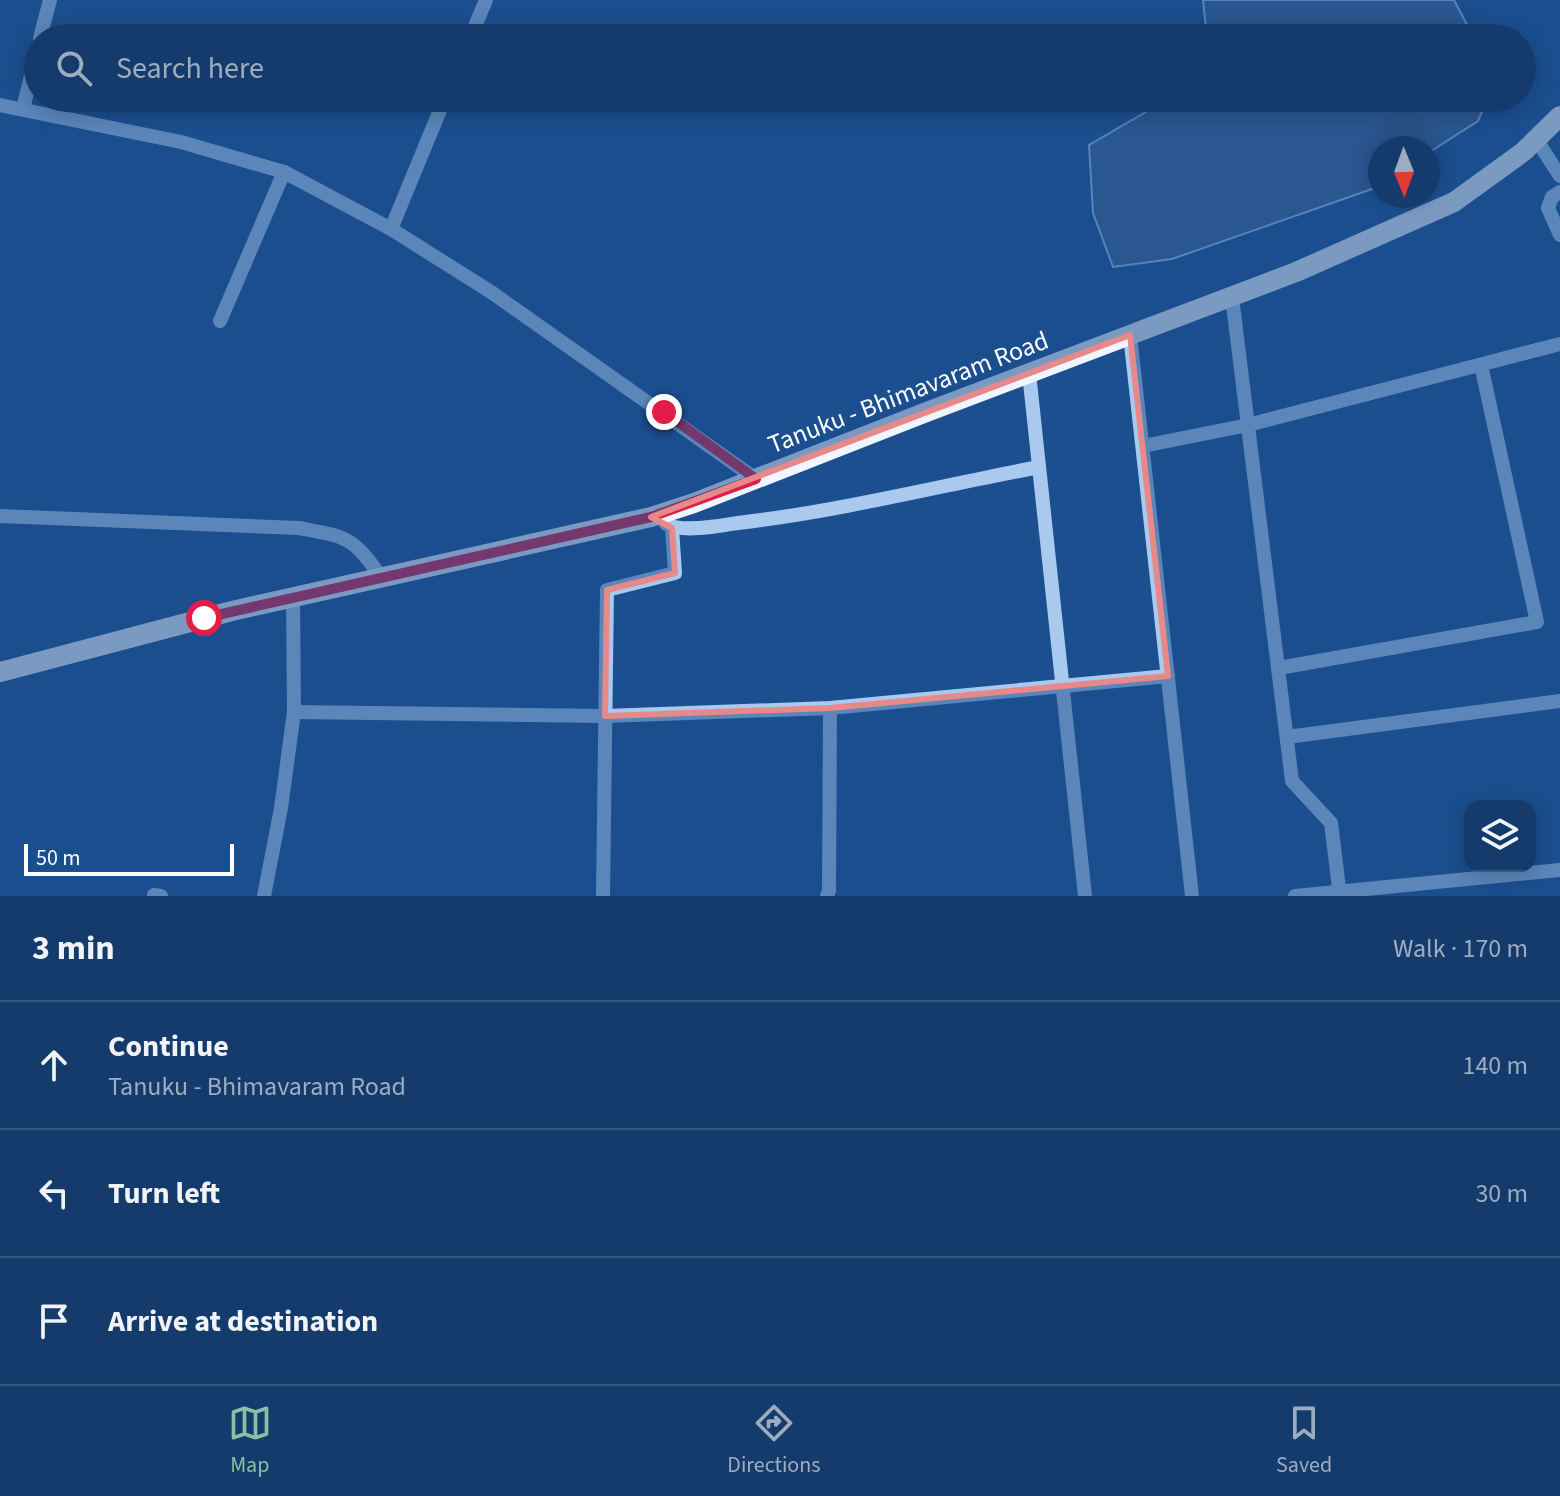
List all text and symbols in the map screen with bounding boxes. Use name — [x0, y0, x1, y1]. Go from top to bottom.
search box — [24, 24, 1536, 112]
icon: search — [52, 46, 96, 90]
text: Search here — [116, 47, 264, 90]
north arrow — [1368, 136, 1440, 208]
street label: Tanuku - Bhimavaram Road — [762, 322, 1054, 463]
route end — [646, 394, 682, 430]
route start — [186, 600, 222, 636]
map controls — [1464, 800, 1536, 872]
button: layers — [1464, 800, 1536, 872]
scale bar — [24, 840, 234, 876]
text: 50 m — [36, 842, 81, 874]
text: 3 min — [32, 924, 115, 973]
text: Walk · 170 m — [1393, 930, 1528, 967]
text: Continue — [108, 1025, 229, 1068]
icon: ahead — [32, 1043, 76, 1087]
text: 140 m — [1462, 1047, 1528, 1084]
text: Tanuku - Bhimavaram Road — [108, 1068, 406, 1105]
icon: left — [32, 1171, 76, 1215]
text: Turn left — [108, 1172, 220, 1215]
text: 30 m — [1475, 1175, 1528, 1212]
icon: arrive — [32, 1299, 76, 1343]
text: Arrive at destination — [108, 1300, 378, 1343]
tab: Map — [228, 1401, 272, 1481]
tab: Directions — [727, 1401, 820, 1481]
tab: Saved — [1276, 1401, 1332, 1481]

